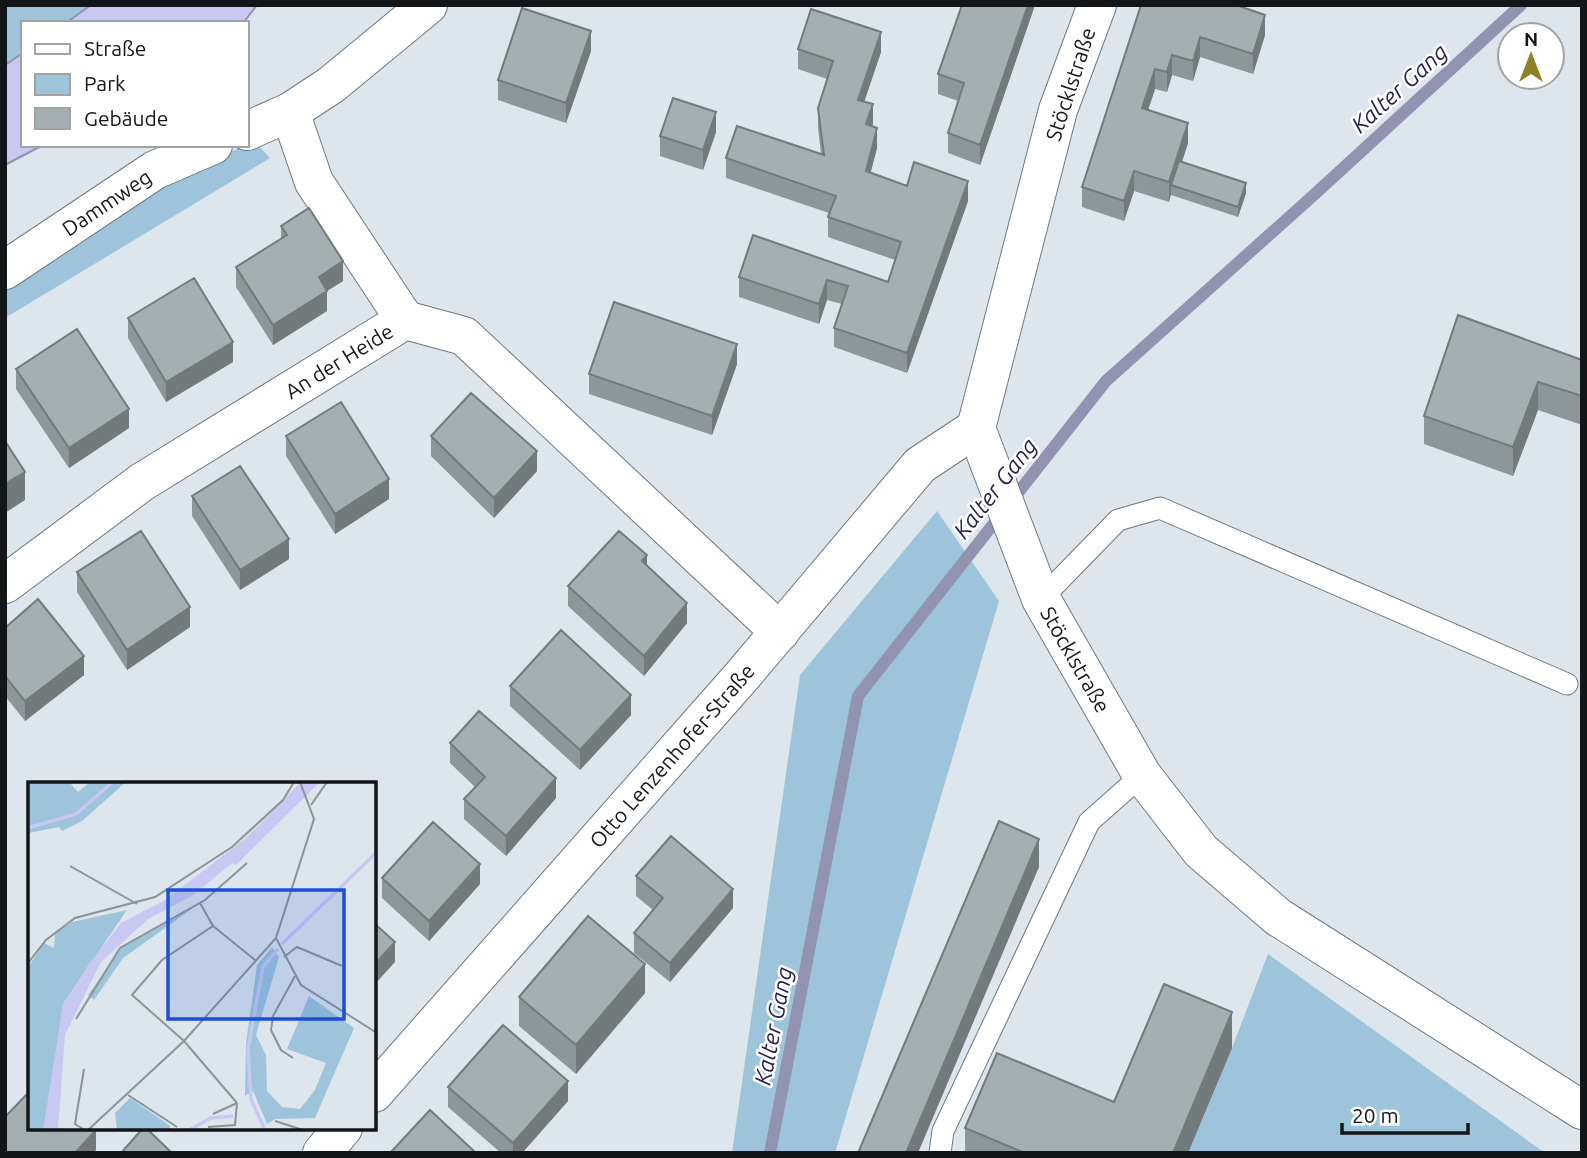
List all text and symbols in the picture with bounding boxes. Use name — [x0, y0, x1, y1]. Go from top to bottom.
legend — [21, 21, 248, 147]
north arrow — [1496, 21, 1566, 91]
street label: Stöcklstraße — [1040, 24, 1100, 144]
text: N — [1524, 28, 1538, 50]
text: Straße — [84, 36, 146, 60]
water label: Kalter Gang — [1346, 39, 1452, 137]
text: Park — [84, 71, 126, 95]
text: Gebäude — [84, 106, 168, 130]
street label: Dammweg — [57, 164, 156, 241]
street label: An der Heide — [280, 318, 397, 403]
water label: Kalter Gang — [948, 433, 1042, 543]
street label: Stöcklstraße — [1036, 602, 1115, 716]
street label: Otto Lenzenhofer-Straße — [584, 659, 759, 852]
inset map — [28, 782, 376, 1130]
water label: Kalter Gang — [749, 965, 797, 1087]
scale bar — [1342, 1092, 1468, 1136]
text: 20 m — [1352, 1103, 1399, 1127]

